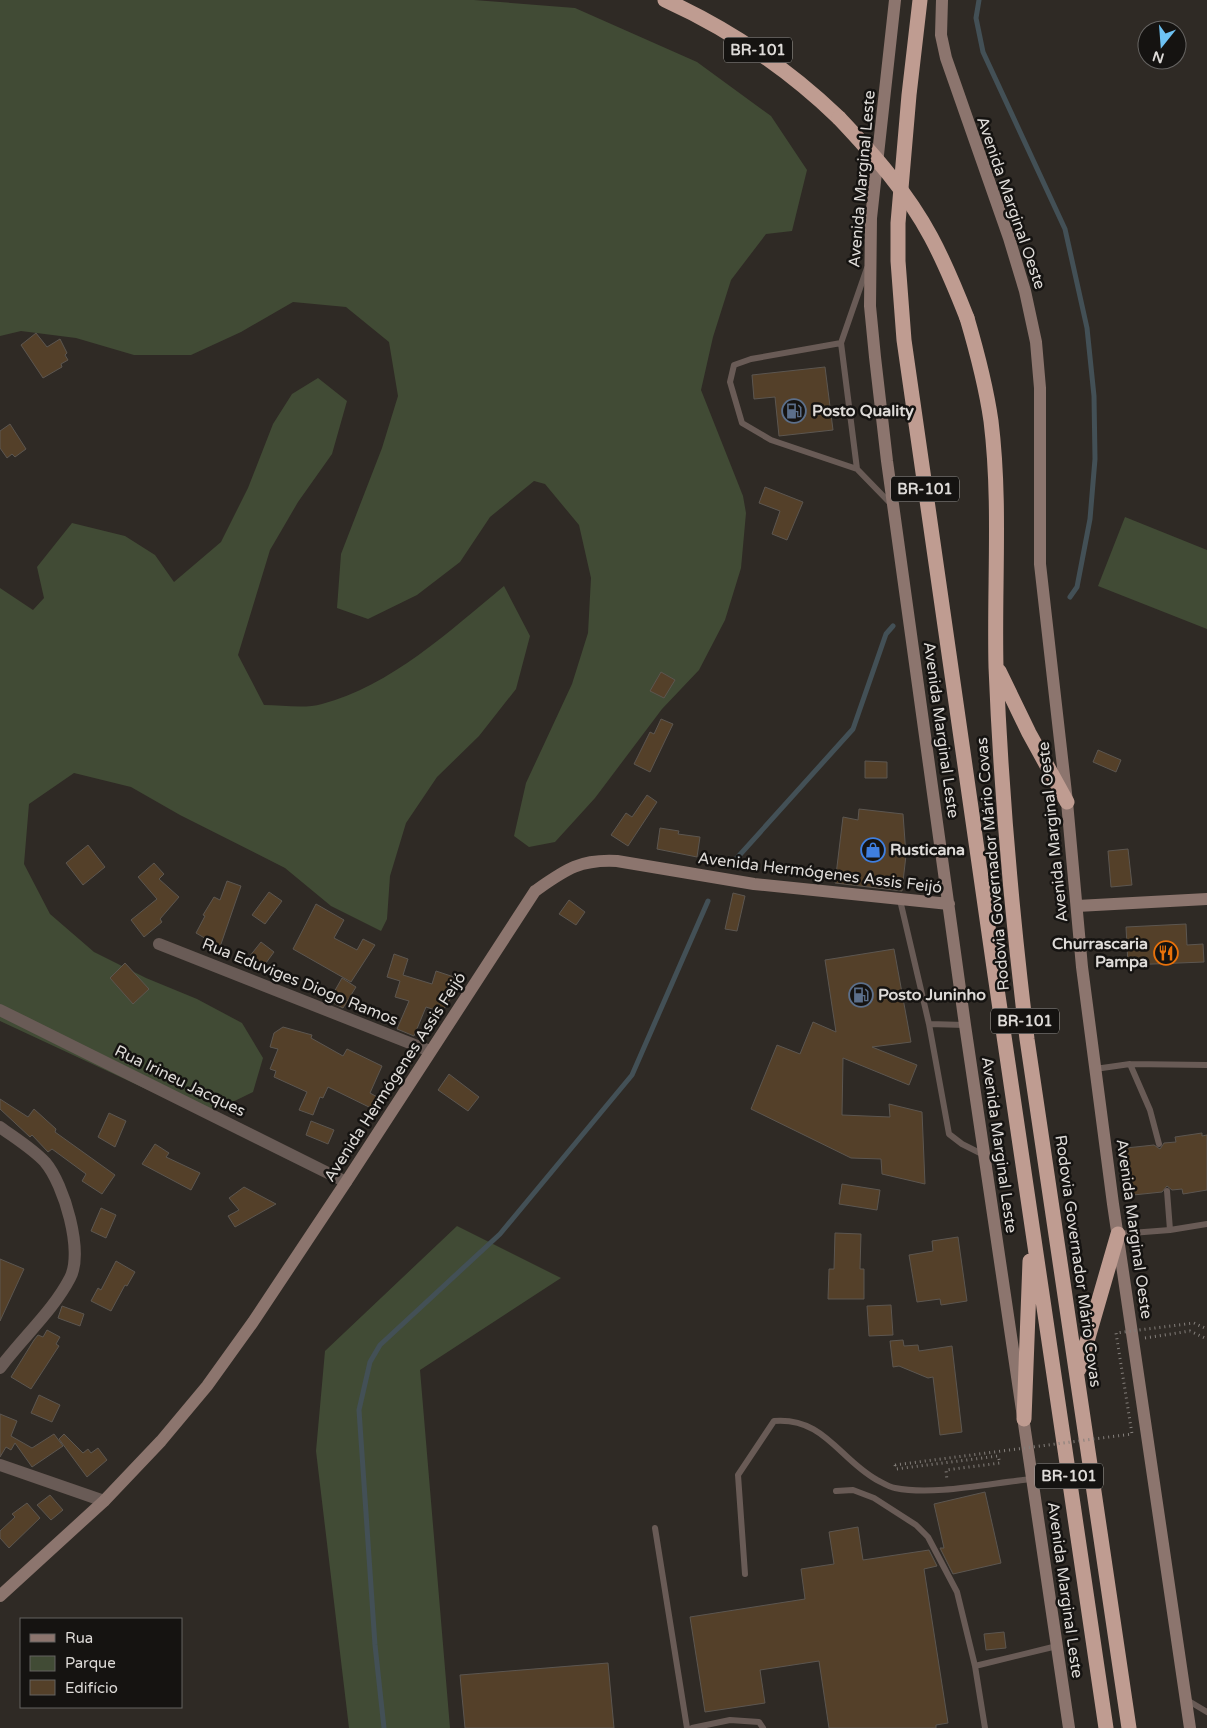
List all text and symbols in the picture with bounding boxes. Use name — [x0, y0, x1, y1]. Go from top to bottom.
north arrow — [1137, 20, 1187, 70]
road number: BR-101 — [724, 38, 792, 62]
text: N — [1150, 47, 1166, 67]
street label: Avenida Marginal Leste — [844, 89, 880, 269]
street label: Avenida Marginal Oeste — [972, 114, 1050, 292]
fuel station icon: Posto Quality — [781, 398, 807, 424]
place label: Posto Quality — [812, 401, 914, 421]
road number: BR-101 — [891, 476, 959, 502]
street label: Avenida Marginal Leste — [919, 640, 963, 820]
street label: Rodovia Governador Mário Covas — [972, 736, 1014, 992]
street label: Avenida Marginal Oeste — [1034, 741, 1072, 923]
shop icon: Rusticana — [860, 837, 886, 863]
place label: Rusticana — [890, 840, 965, 860]
street label: Avenida Hermógenes Assis Feijó — [697, 848, 943, 898]
street label: Rua Eduviges Diogo Ramos — [199, 933, 401, 1031]
place label: Churrascaria Pampa — [1052, 934, 1148, 972]
restaurant icon: Churrascaria Pampa — [1153, 940, 1179, 966]
street label: Avenida Hermógenes Assis Feijó — [320, 968, 470, 1186]
fuel station icon: Posto Juninho — [848, 982, 874, 1008]
place label: Posto Juninho — [878, 985, 986, 1005]
road number: BR-101 — [991, 1008, 1059, 1034]
street label: Rua Irineu Jacques — [111, 1041, 249, 1121]
street label: Avenida Marginal Leste — [977, 1055, 1021, 1235]
street label: Rodovia Governador Mário Covas — [1050, 1134, 1106, 1388]
street label: Avenida Marginal Oeste — [1111, 1138, 1157, 1320]
road number: BR-101 — [1035, 1464, 1103, 1488]
street label: Avenida Marginal Leste — [1043, 1500, 1087, 1680]
legend — [20, 1618, 182, 1708]
text: Rua — [65, 1629, 93, 1647]
text: Parque — [65, 1654, 116, 1672]
text: Edifício — [65, 1679, 118, 1697]

